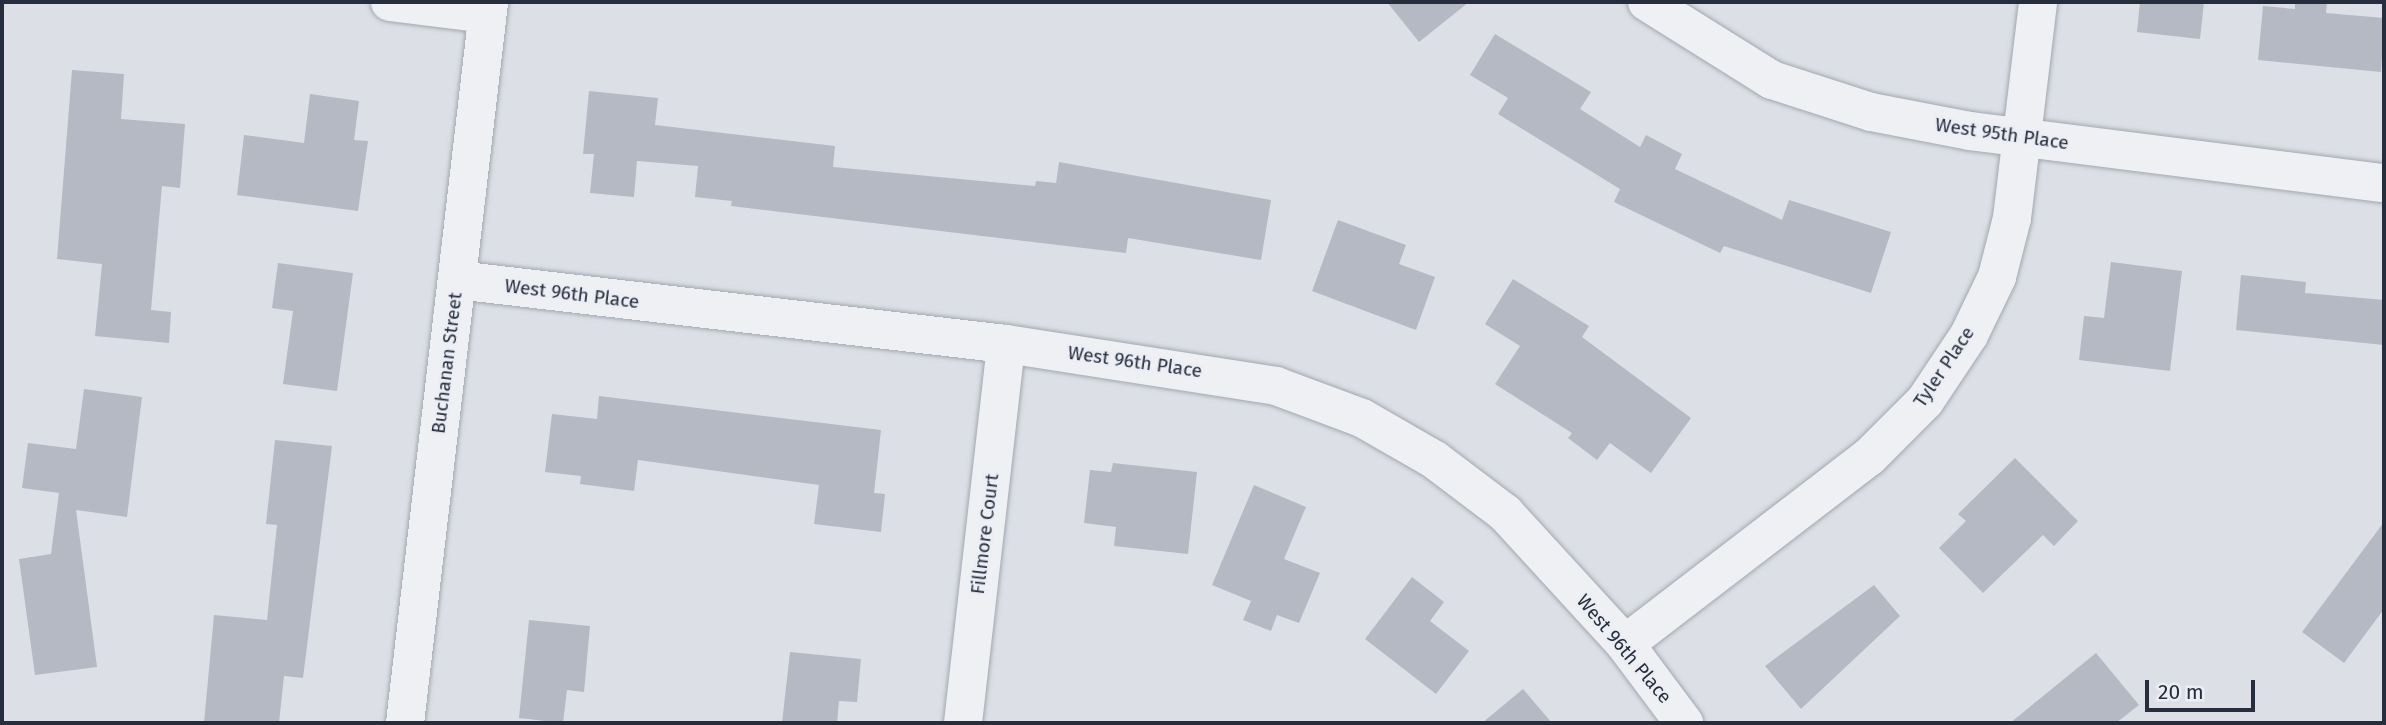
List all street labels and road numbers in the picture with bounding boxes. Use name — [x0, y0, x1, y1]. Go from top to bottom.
street label: West 95th Place — [1934, 113, 2070, 155]
street label: West 96th Place — [503, 274, 641, 314]
street label: Buchanan Street — [427, 291, 467, 435]
street label: Tyler Place — [1909, 322, 1979, 412]
street label: West 96th Place — [1066, 341, 1204, 383]
street label: Fillmore Court — [966, 472, 1004, 596]
street label: West 96th Place — [1572, 590, 1676, 708]

